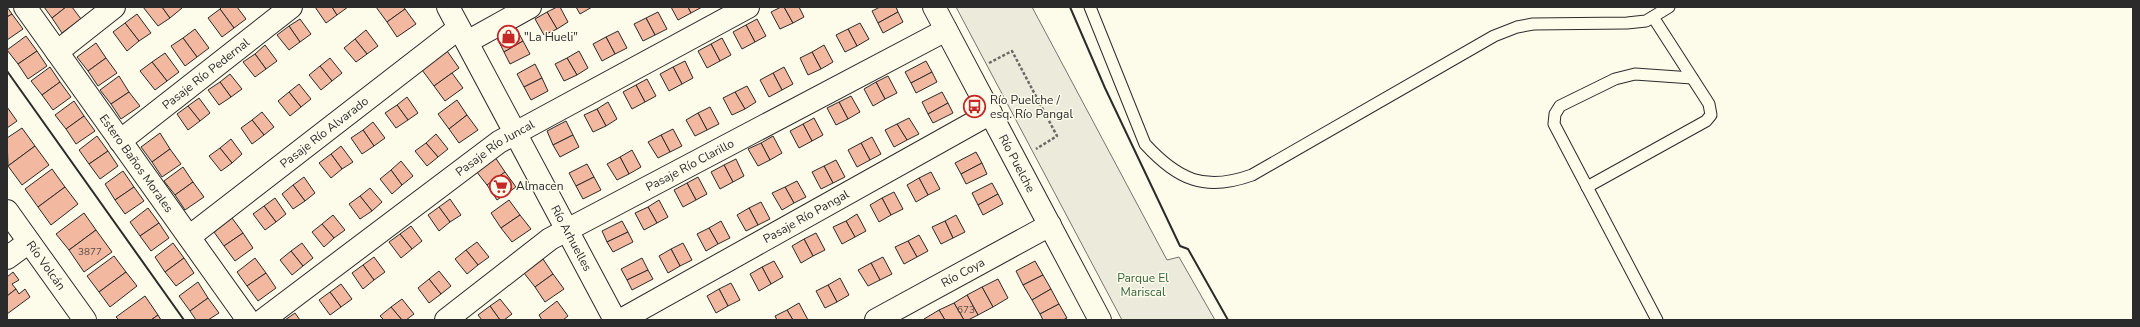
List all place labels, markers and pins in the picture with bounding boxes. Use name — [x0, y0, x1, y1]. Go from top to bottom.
shop icon: "La Hueli" — [495, 24, 521, 50]
place label: "La Hueli" — [524, 29, 578, 45]
place label: Río Puelche / esq. Río Pangal — [990, 92, 1073, 122]
bus stop icon: Río Puelche / esq. Río Pangal — [961, 94, 987, 120]
supermarket icon: Almacen — [488, 173, 514, 199]
place label: Almacen — [516, 178, 564, 194]

